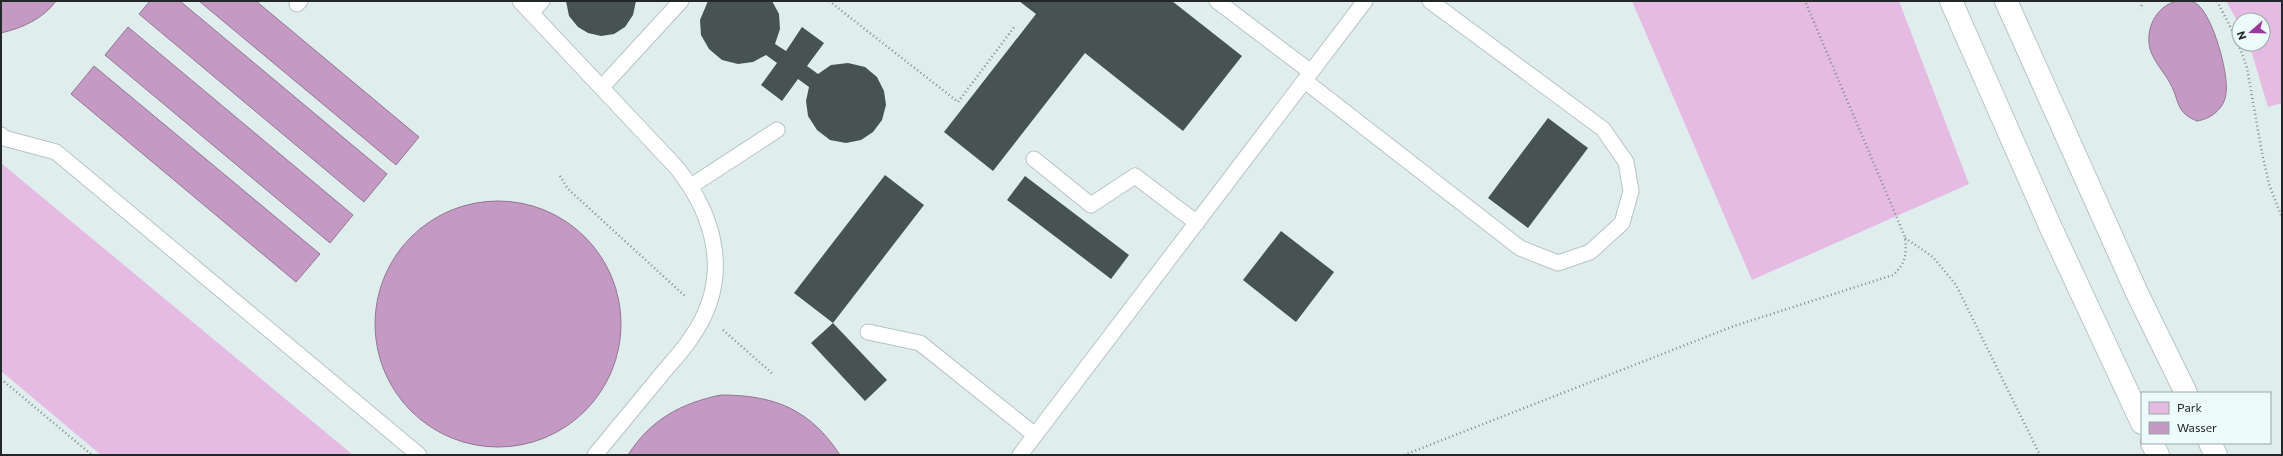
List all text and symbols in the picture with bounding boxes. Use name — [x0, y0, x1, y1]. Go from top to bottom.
north arrow — [2231, 12, 2271, 52]
text: N — [2234, 29, 2249, 42]
legend — [2141, 392, 2271, 444]
text: Park — [2177, 400, 2203, 414]
text: Wasser — [2177, 420, 2217, 434]

